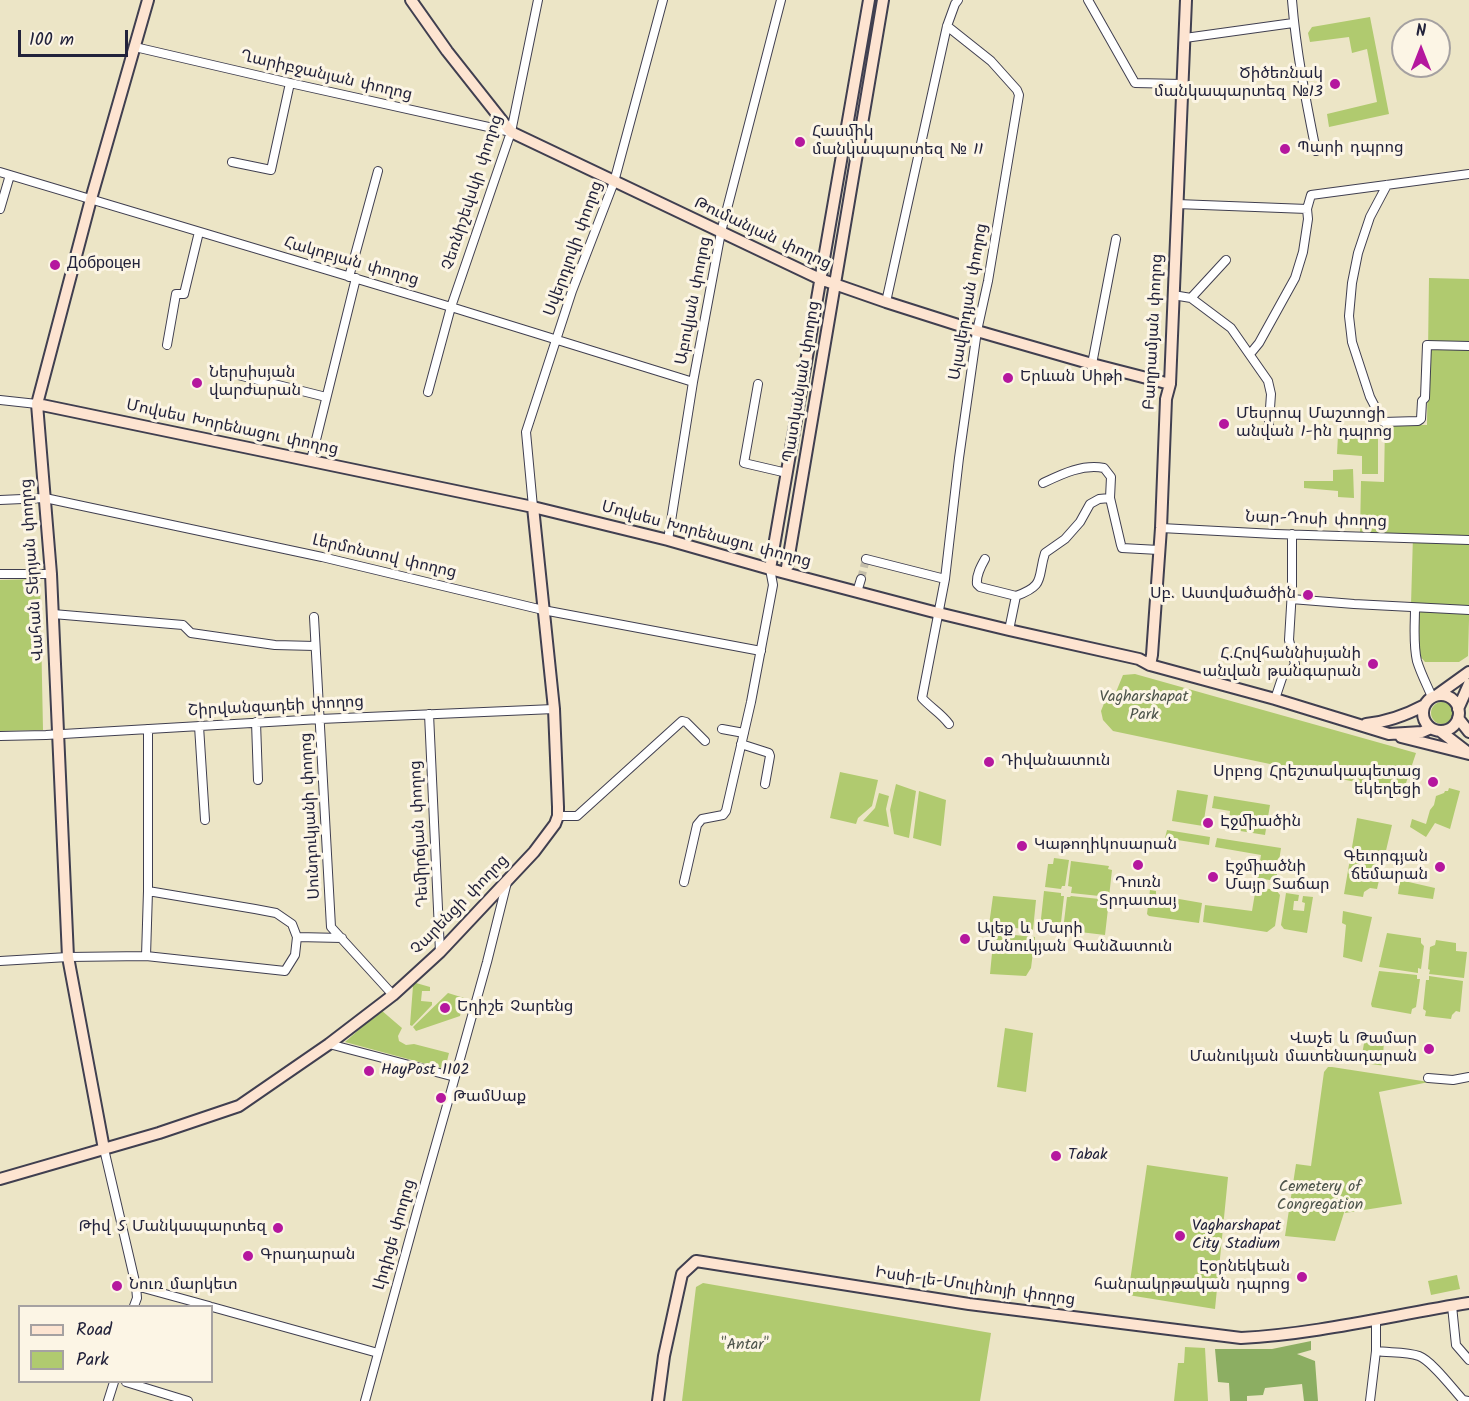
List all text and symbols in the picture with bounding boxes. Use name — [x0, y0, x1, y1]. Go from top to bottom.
scale bar — [21, 18, 130, 56]
north arrow — [1391, 18, 1451, 78]
text: N — [1416, 19, 1426, 44]
text: 100 m — [29, 26, 74, 55]
street label: Ղարիբջանյան փողոց — [238, 48, 414, 106]
place label: Ծիծեռնակ մանկապարտեզ №13 — [1154, 65, 1323, 103]
marker: Ծիծեռնակ մանկապարտեզ №13 — [1328, 77, 1342, 91]
street label: Չեռնիշեվսկի փողոց — [440, 113, 508, 273]
place label: Հասմիկ մանկապարտեզ № 11 — [812, 123, 983, 161]
marker: Հասմիկ մանկապարտեզ № 11 — [793, 135, 807, 149]
place label: Պարի դպրոց — [1297, 139, 1404, 159]
marker: Պարի դպրոց — [1278, 142, 1292, 156]
street label: Սվերդլովի փողոց — [542, 179, 608, 319]
street label: Թումանյան փողոց — [690, 195, 834, 275]
street label: Ալավերդյան փողոց — [947, 222, 993, 382]
street label: Հակոբյան փողոց — [281, 235, 421, 291]
street label: Աբովյան փողոց — [673, 235, 717, 367]
street label: Բաղրամյան փողոց — [1141, 253, 1169, 411]
place label: Доброцен — [67, 255, 141, 275]
marker: Доброцен — [48, 258, 62, 272]
street label: Պատկանյան փողոց — [781, 300, 825, 464]
place label: Ներսիսյան վարժարան — [209, 364, 301, 402]
place label: Երևան Սիթի — [1020, 368, 1123, 388]
marker: Երևան Սիթի — [1001, 371, 1015, 385]
marker: Ներսիսյան վարժարան — [190, 376, 204, 390]
street label: Մովսես Խորենացու փողոց — [124, 397, 340, 461]
place label: Մեսրոպ Մաշտոցի անվան 1-ին դպրոց — [1236, 405, 1392, 443]
marker: Մեսրոպ Մաշտոցի անվան 1-ին դպրոց — [1217, 417, 1231, 431]
street label: Վահան Տերյան փողոց — [18, 478, 50, 662]
street label: Մովսես Խորենացու փողոց — [599, 499, 813, 573]
street label: Նար-Դոսի փողոց — [1245, 509, 1387, 533]
street label: Լերմոնտով փողոց — [310, 532, 458, 584]
place label: Սբ. Աստվածածին — [1150, 585, 1296, 605]
marker: Սբ. Աստվածածին — [1301, 588, 1315, 602]
place label: Հ.Հովհաննիսյանի անվան թանգարան — [1203, 645, 1361, 683]
marker: Հ.Հովհաննիսյանի անվան թանգարան — [1366, 657, 1380, 671]
park label: Vagharshapat Park — [1099, 688, 1189, 726]
street label: Շիրվանզադեի փողոց — [187, 694, 365, 722]
street label: Սունդուկյանի փողոց — [298, 732, 326, 900]
place label: Դիվանատուն — [1001, 752, 1110, 772]
marker: Դիվանատուն — [982, 755, 996, 769]
street label: Դեմիրճյան փողոց — [408, 760, 434, 908]
place label: Սրբոց Հրեշտակապետաց եկեղեցի — [1213, 763, 1421, 801]
marker: Սրբոց Հրեշտակապետաց եկեղեցի — [1426, 775, 1440, 789]
place label: Էջմիածին — [1220, 813, 1301, 833]
marker: Էջմիածին — [1201, 816, 1215, 830]
place label: Կաթողիկոսարան — [1034, 836, 1177, 856]
marker: Կաթողիկոսարան — [1015, 839, 1029, 853]
place label: Գեւորգյան ճեմարան — [1343, 848, 1428, 886]
street label: Չարենցի փողոց — [408, 852, 514, 960]
marker: Դուռն Տրդատայ — [1131, 858, 1145, 872]
place label: Էջմիածնի Մայր Տաճար — [1225, 858, 1330, 896]
marker: Գեւորգյան ճեմարան — [1433, 860, 1447, 874]
marker: Էջմիածնի Մայր Տաճար — [1206, 870, 1220, 884]
place label: Դուռն Տրդատայ — [1099, 874, 1177, 912]
place label: Ալեք և Մարի Մանուկյան Գանձատուն — [977, 920, 1172, 958]
marker: Ալեք և Մարի Մանուկյան Գանձատուն — [958, 932, 972, 946]
place label: Եղիշե Չարենց — [457, 998, 573, 1018]
marker: Եղիշե Չարենց — [438, 1001, 452, 1015]
place label: Վաչե և Թամար Մանուկյան մատենադարան — [1189, 1030, 1417, 1068]
marker: Վաչե և Թամար Մանուկյան մատենադարան — [1422, 1042, 1436, 1056]
place label: HayPost 1102 — [381, 1061, 469, 1081]
marker: HayPost 1102 — [362, 1064, 376, 1078]
place label: ԹամՍաք — [453, 1088, 526, 1108]
marker: ԹամՍաք — [434, 1091, 448, 1105]
place label: Tabak — [1068, 1146, 1107, 1166]
marker: Tabak — [1049, 1149, 1063, 1163]
street label: Լիդիցե փողոց — [371, 1177, 421, 1293]
park label: Cemetery of Congregation — [1277, 1178, 1363, 1216]
place label: Vagharshapat City Stadium — [1192, 1217, 1281, 1255]
place label: Թիվ 5 Մանկապարտեզ — [78, 1218, 266, 1238]
marker: Թիվ 5 Մանկապարտեզ — [271, 1221, 285, 1235]
marker: Vagharshapat City Stadium — [1173, 1229, 1187, 1243]
place label: Գրադարան — [260, 1246, 355, 1266]
marker: Գրադարան — [241, 1249, 255, 1263]
place label: Էօրնեկեան հանրակրթական դպրոց — [1094, 1258, 1290, 1296]
street label: Իսսի-լե-Մուլինոյի փողոց — [874, 1264, 1076, 1312]
marker: Էօրնեկեան հանրակրթական դպրոց — [1295, 1270, 1309, 1284]
place label: Նուռ մարկետ — [129, 1276, 238, 1296]
marker: Նուռ մարկետ — [110, 1279, 124, 1293]
legend — [18, 1305, 213, 1383]
text: Road — [76, 1316, 112, 1345]
park label: "Antar" — [721, 1336, 769, 1356]
text: Park — [76, 1346, 109, 1375]

